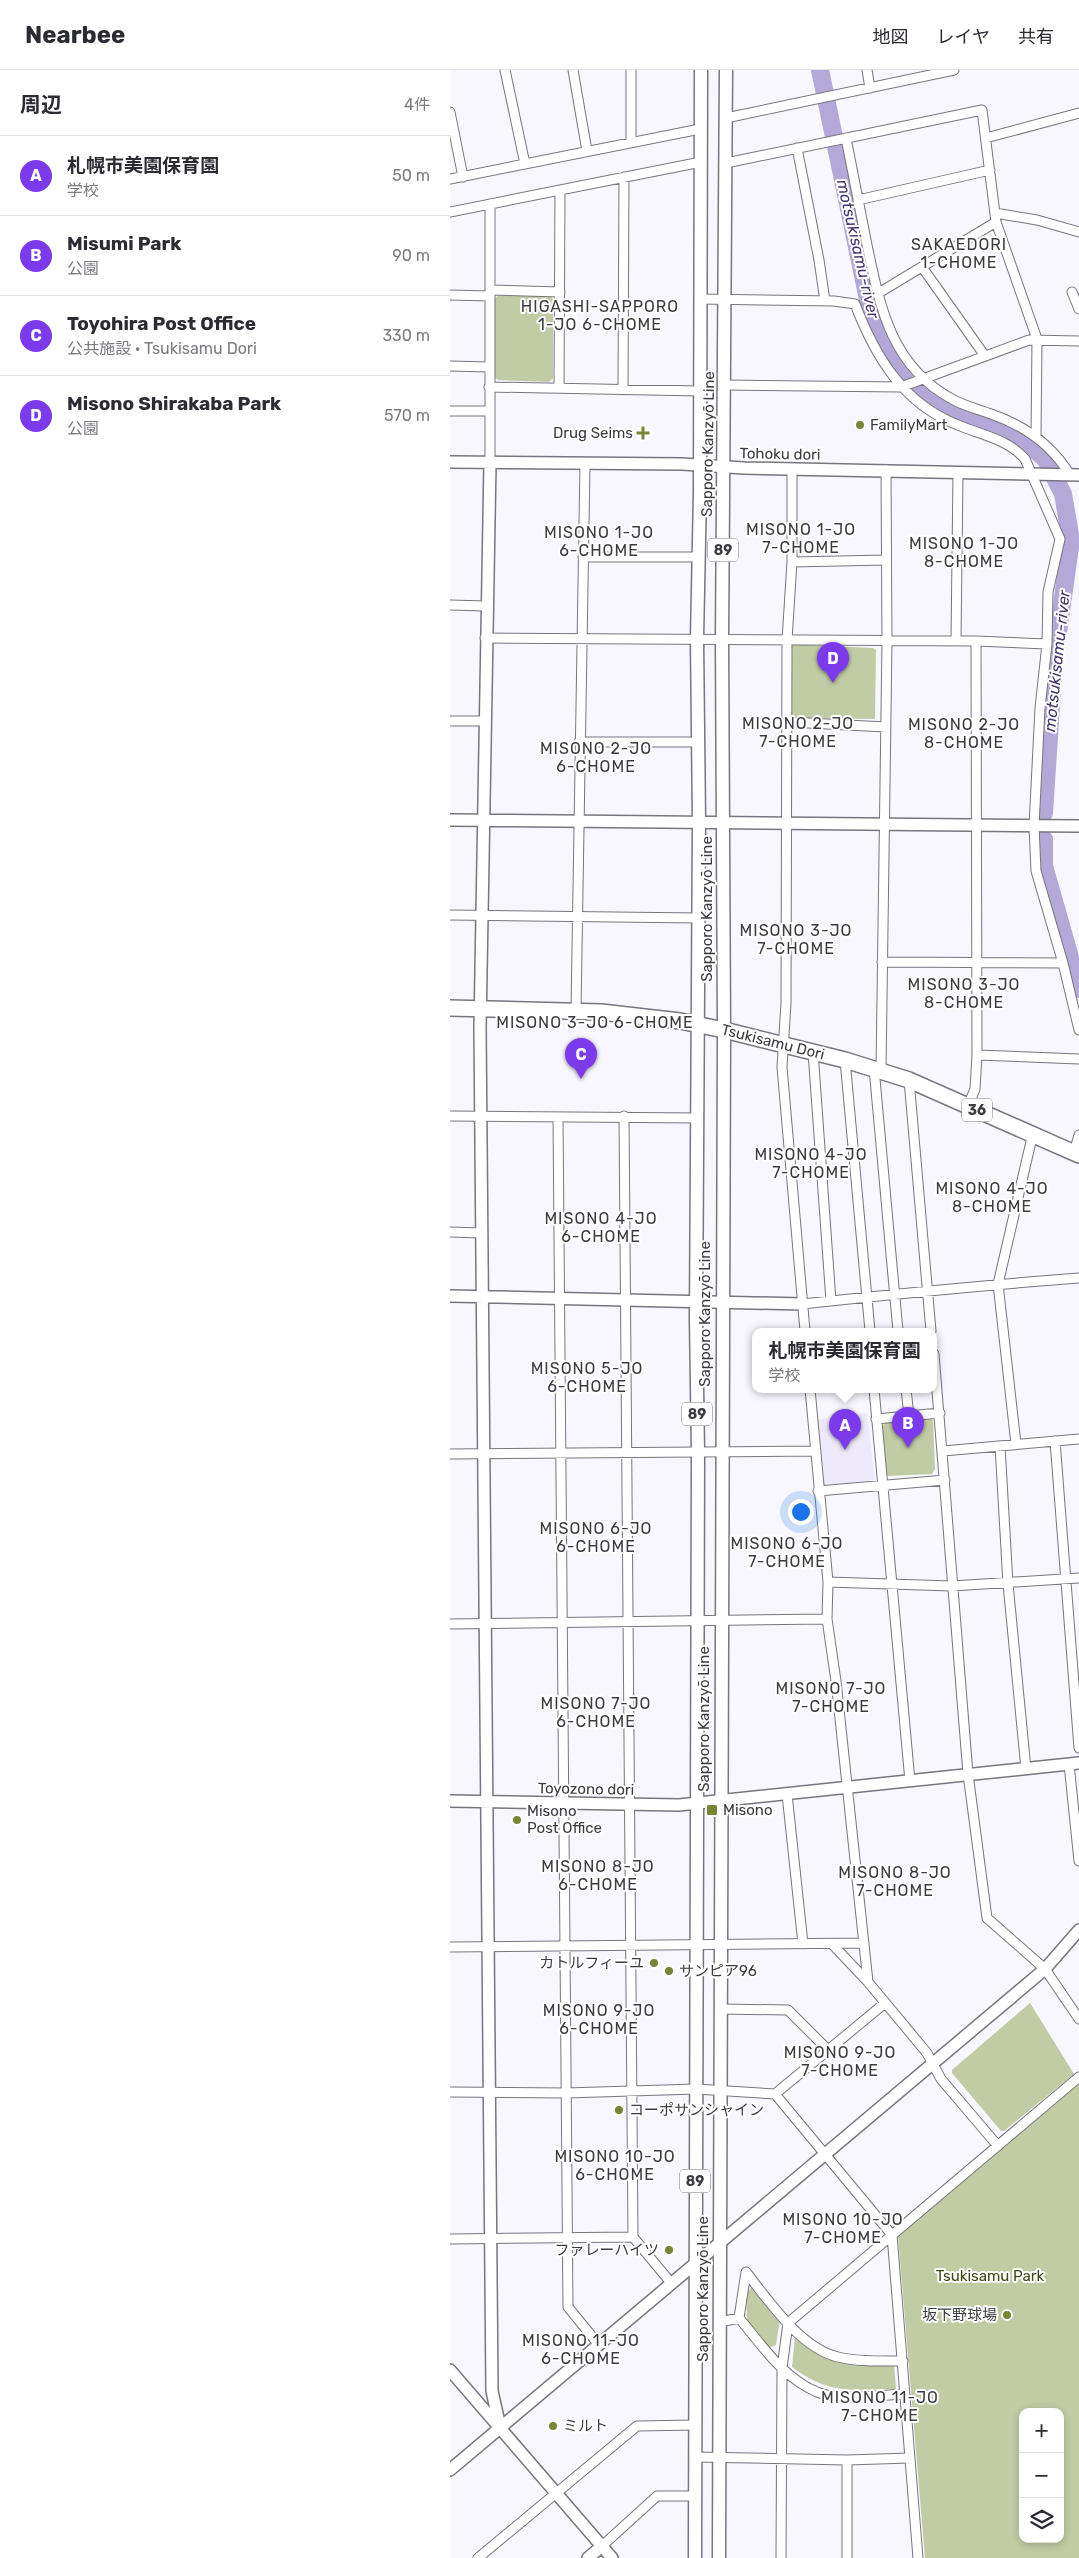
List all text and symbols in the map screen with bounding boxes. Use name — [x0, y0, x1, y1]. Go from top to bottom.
text: Nearbee — [25, 21, 125, 49]
text: 地図 — [873, 26, 909, 48]
text: レイヤ — [937, 26, 990, 48]
text: 共有 — [1018, 26, 1054, 48]
text: 周辺 — [20, 92, 62, 117]
text: 4件 — [404, 95, 430, 114]
text: 札幌市美園保育園 — [67, 154, 219, 177]
text: A — [30, 166, 42, 185]
text: 50 m — [392, 166, 430, 185]
water label: motsukisamu-river — [833, 178, 883, 321]
text: 学校 — [67, 181, 99, 200]
text: Misumi Park — [67, 232, 181, 255]
district label: SAKAEDORI 1-CHOME — [911, 235, 1007, 272]
text: B — [30, 246, 42, 265]
text: 90 m — [392, 246, 430, 265]
text: 公園 — [67, 259, 99, 278]
district label: HIGASHI-SAPPORO 1-JO 6-CHOME — [521, 297, 679, 334]
text: Toyohira Post Office — [67, 312, 256, 335]
text: C — [30, 326, 42, 345]
text: 330 m — [382, 326, 430, 345]
text: 公共施設 · Tsukisamu Dori — [67, 339, 257, 358]
street label: Sapporo Kanzyō Line — [698, 371, 718, 517]
text: Misono Shirakaba Park — [67, 392, 281, 415]
text: D — [30, 406, 42, 425]
text: 570 m — [384, 406, 430, 425]
place label: FamilyMart — [870, 416, 947, 434]
text: 公園 — [67, 419, 99, 438]
marker: FamilyMart — [854, 419, 866, 431]
place label: Drug Seims — [553, 424, 633, 442]
marker: Drug Seims — [637, 427, 649, 439]
street label: Tohoku dori — [739, 444, 821, 464]
district label: MISONO 1-JO 7-CHOME — [746, 520, 856, 557]
district label: MISONO 1-JO 6-CHOME — [544, 523, 654, 560]
district label: MISONO 1-JO 8-CHOME — [909, 534, 1019, 571]
road number: 89 — [708, 538, 738, 562]
water label: motsukisamu-river — [1040, 588, 1074, 733]
pin: D — [817, 642, 849, 683]
district label: MISONO 2-JO 7-CHOME — [742, 714, 854, 751]
district label: MISONO 2-JO 8-CHOME — [908, 715, 1020, 752]
district label: MISONO 2-JO 6-CHOME — [540, 739, 652, 776]
street label: Sapporo Kanzyō Line — [698, 836, 716, 982]
district label: MISONO 3-JO 7-CHOME — [740, 921, 852, 958]
district label: MISONO 3-JO 8-CHOME — [908, 975, 1020, 1012]
district label: MISONO 3-JO 6-CHOME — [496, 1013, 694, 1032]
street label: Tsukisamu Dori — [720, 1020, 826, 1064]
pin: C — [565, 1038, 597, 1079]
road number: 36 — [962, 1098, 992, 1122]
district label: MISONO 4-JO 7-CHOME — [754, 1145, 868, 1182]
district label: MISONO 4-JO 8-CHOME — [935, 1179, 1049, 1216]
district label: MISONO 4-JO 6-CHOME — [544, 1209, 658, 1246]
street label: Sapporo Kanzyō Line — [696, 1241, 714, 1387]
popup — [752, 1328, 937, 1393]
text: 札幌市美園保育園 — [768, 1339, 921, 1362]
district label: MISONO 5-JO 6-CHOME — [531, 1359, 643, 1396]
text: 学校 — [768, 1366, 801, 1385]
road number: 89 — [682, 1402, 712, 1426]
pin: B — [892, 1407, 924, 1448]
pin: A — [829, 1409, 861, 1450]
your location — [788, 1499, 814, 1525]
district label: MISONO 6-JO 6-CHOME — [540, 1519, 652, 1556]
district label: MISONO 6-JO 7-CHOME — [731, 1534, 843, 1571]
street label: Sapporo Kanzyō Line — [695, 1646, 713, 1792]
district label: MISONO 7-JO 7-CHOME — [776, 1679, 886, 1716]
district label: MISONO 7-JO 6-CHOME — [541, 1694, 651, 1731]
street label: Toyozono dori — [538, 1779, 634, 1799]
place label: Misono — [723, 1801, 773, 1819]
place label: Misono Post Office — [527, 1802, 602, 1837]
marker: Misono — [705, 1803, 719, 1817]
marker: Misono Post Office — [511, 1814, 523, 1826]
district label: MISONO 8-JO 6-CHOME — [541, 1857, 655, 1894]
district label: MISONO 8-JO 7-CHOME — [838, 1863, 952, 1900]
place label: カトルフィーユ — [539, 1954, 644, 1972]
marker: カトルフィーユ — [648, 1957, 660, 1969]
place label: サンピア96 — [679, 1962, 757, 1980]
marker: サンピア96 — [663, 1965, 675, 1977]
district label: MISONO 9-JO 6-CHOME — [543, 2001, 655, 2038]
district label: MISONO 9-JO 7-CHOME — [784, 2043, 896, 2080]
place label: コーポサンシャイン — [629, 2101, 764, 2119]
marker: コーポサンシャイン — [613, 2104, 625, 2116]
district label: MISONO 10-JO 6-CHOME — [554, 2147, 676, 2184]
road number: 89 — [680, 2170, 710, 2192]
district label: MISONO 10-JO 7-CHOME — [782, 2210, 904, 2247]
street label: Sapporo Kanzyō Line — [694, 2216, 712, 2362]
place label: ファレーハイツ — [555, 2241, 659, 2259]
marker: ファレーハイツ — [663, 2244, 675, 2256]
park label: Tsukisamu Park — [936, 2267, 1045, 2285]
place label: 坂下野球場 — [922, 2306, 997, 2324]
marker: 坂下野球場 — [1001, 2309, 1013, 2321]
district label: MISONO 11-JO 6-CHOME — [522, 2331, 640, 2368]
district label: MISONO 11-JO 7-CHOME — [821, 2388, 939, 2425]
map controls — [1019, 2408, 1064, 2543]
button: + — [1019, 2408, 1064, 2453]
place label: ミルト — [563, 2417, 608, 2435]
marker: ミルト — [547, 2420, 559, 2432]
button: − — [1019, 2453, 1064, 2498]
button: layers — [1019, 2498, 1064, 2543]

